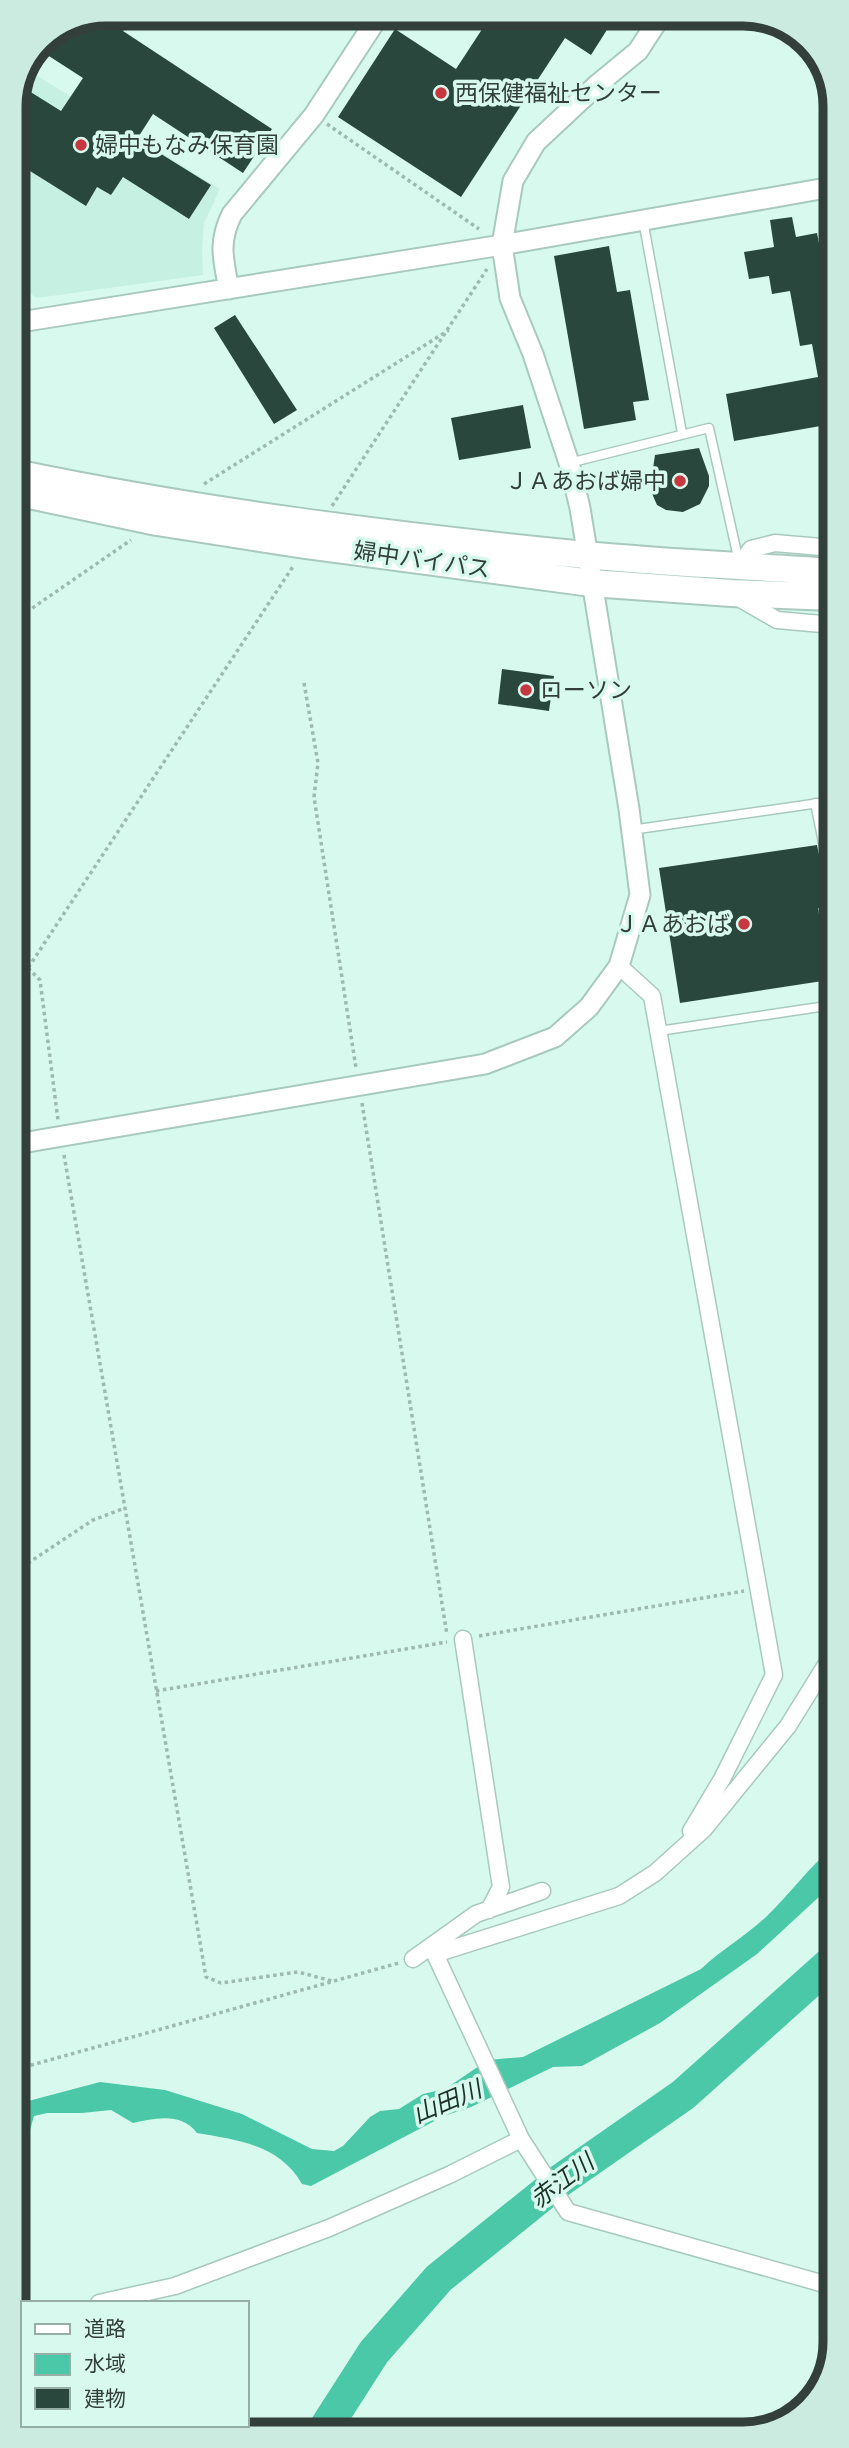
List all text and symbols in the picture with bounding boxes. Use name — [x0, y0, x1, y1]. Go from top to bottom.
place label: 西保健福祉センター — [455, 79, 662, 107]
marker: 西保健福祉センター — [433, 85, 449, 101]
place label: 婦中もなみ保育園 — [95, 131, 279, 159]
marker: 婦中もなみ保育園 — [73, 137, 89, 153]
place label: ＪＡあおば婦中 — [505, 467, 666, 495]
marker: ＪＡあおば婦中 — [672, 473, 688, 489]
street label: 婦中バイパス — [352, 537, 492, 583]
place label: ローソン — [540, 676, 632, 704]
marker: ローソン — [518, 682, 534, 698]
place label: ＪＡあおば — [615, 910, 730, 938]
marker: ＪＡあおば — [736, 916, 752, 932]
water label: 山田川 — [408, 2073, 488, 2129]
water label: 赤江川 — [524, 2146, 602, 2214]
legend — [21, 2301, 248, 2427]
text: 道路 — [84, 2316, 126, 2341]
text: 水域 — [84, 2351, 126, 2376]
text: 建物 — [84, 2386, 126, 2411]

